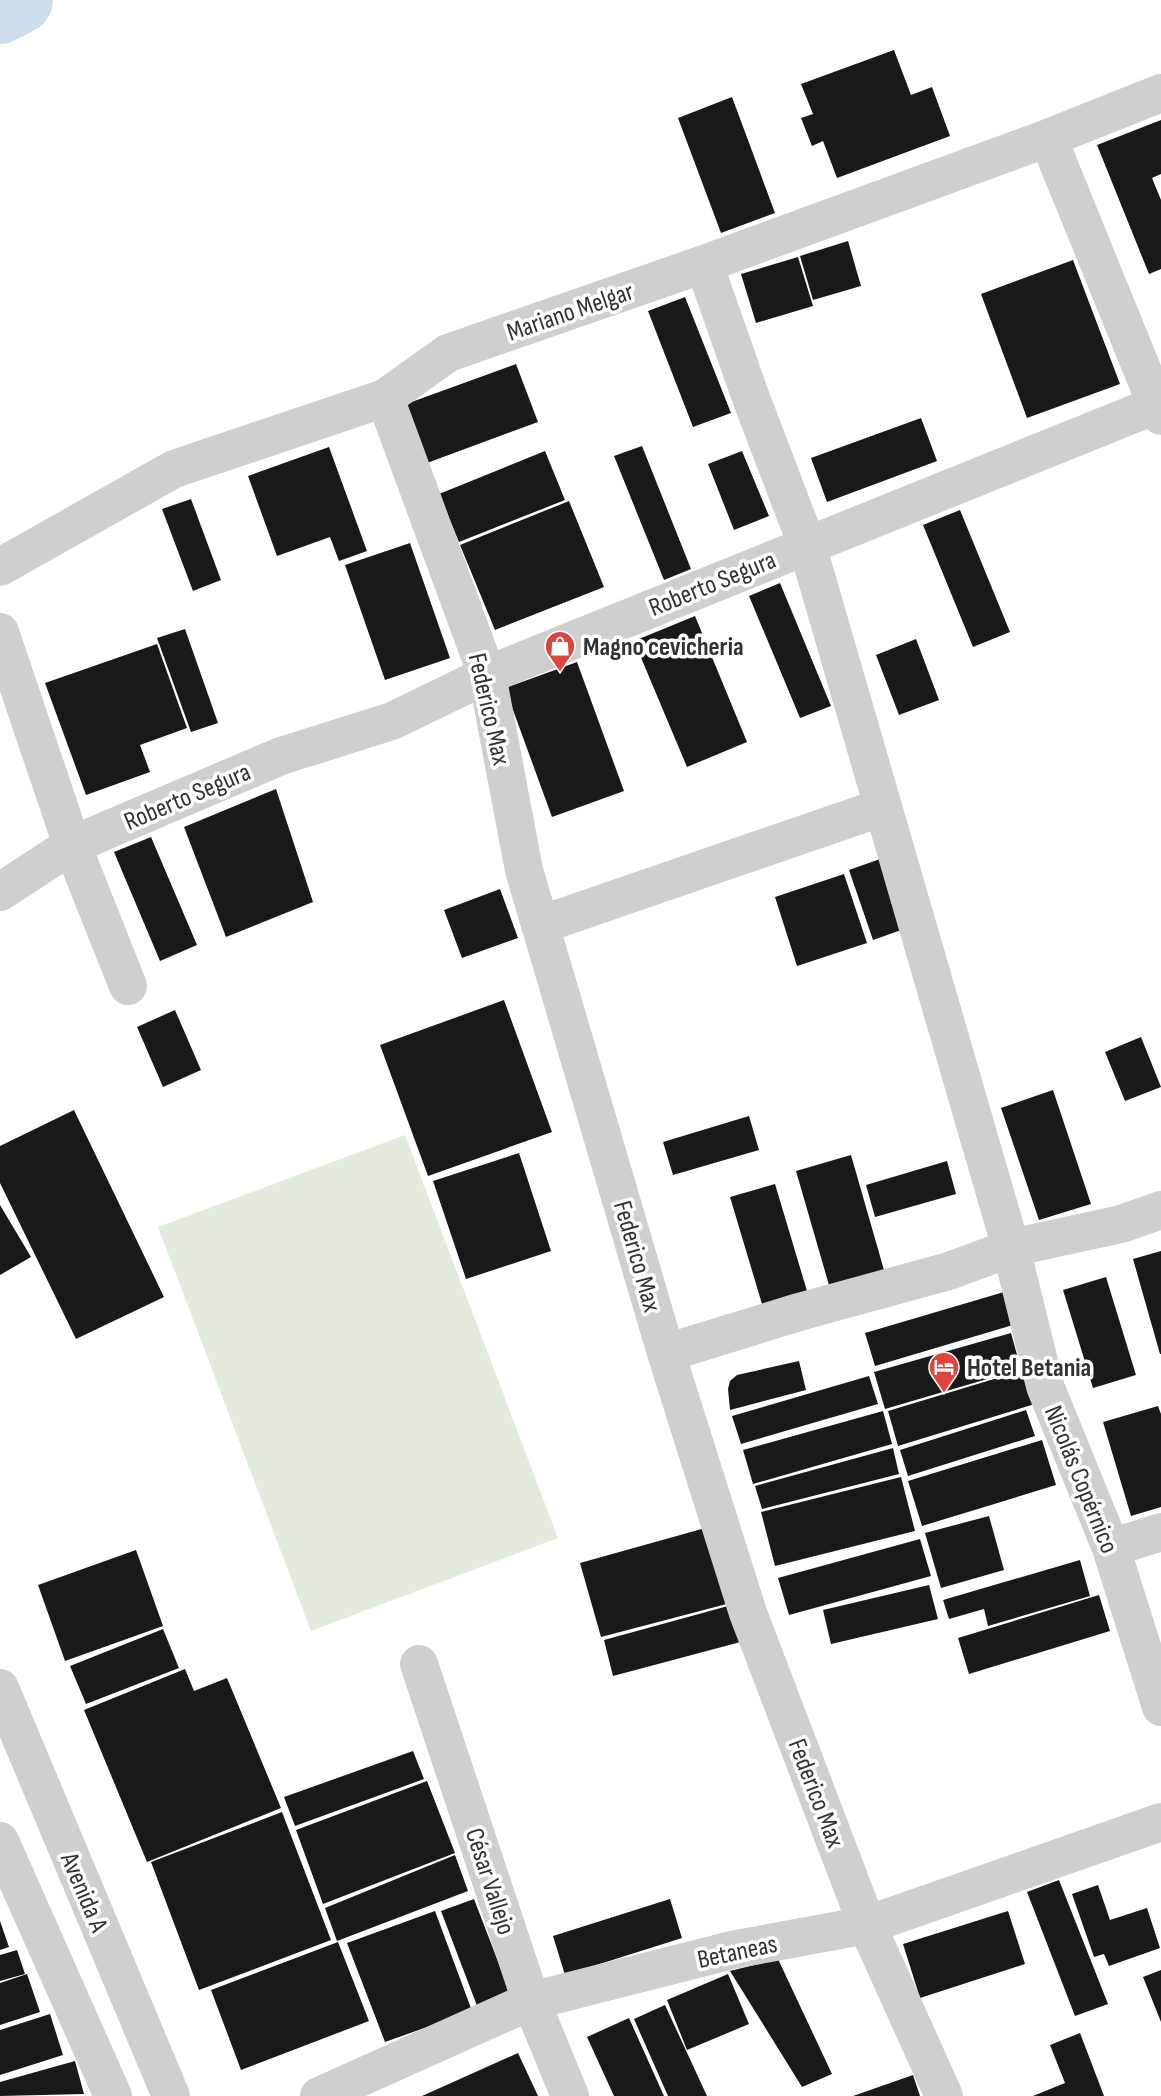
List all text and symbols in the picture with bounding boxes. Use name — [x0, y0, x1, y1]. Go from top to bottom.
street label: Mariano Melgar — [503, 276, 638, 349]
street label: Roberto Segura — [645, 545, 781, 624]
shop icon: Magno cevicheria — [543, 629, 577, 673]
place label: Magno cevicheria — [583, 632, 744, 663]
street label: Federico Max — [461, 650, 517, 769]
street label: Roberto Segura — [120, 757, 255, 838]
street label: Federico Max — [606, 1197, 667, 1316]
hotel icon: Hotel Betania — [927, 1350, 961, 1394]
place label: Hotel Betania — [967, 1353, 1091, 1384]
street label: Nicolás Copérnico — [1037, 1401, 1124, 1558]
street label: Federico Max — [781, 1735, 851, 1853]
street label: César Vallejo — [458, 1824, 521, 1939]
street label: Avenida A — [53, 1847, 114, 1938]
street label: Betaneas — [695, 1929, 780, 1976]

